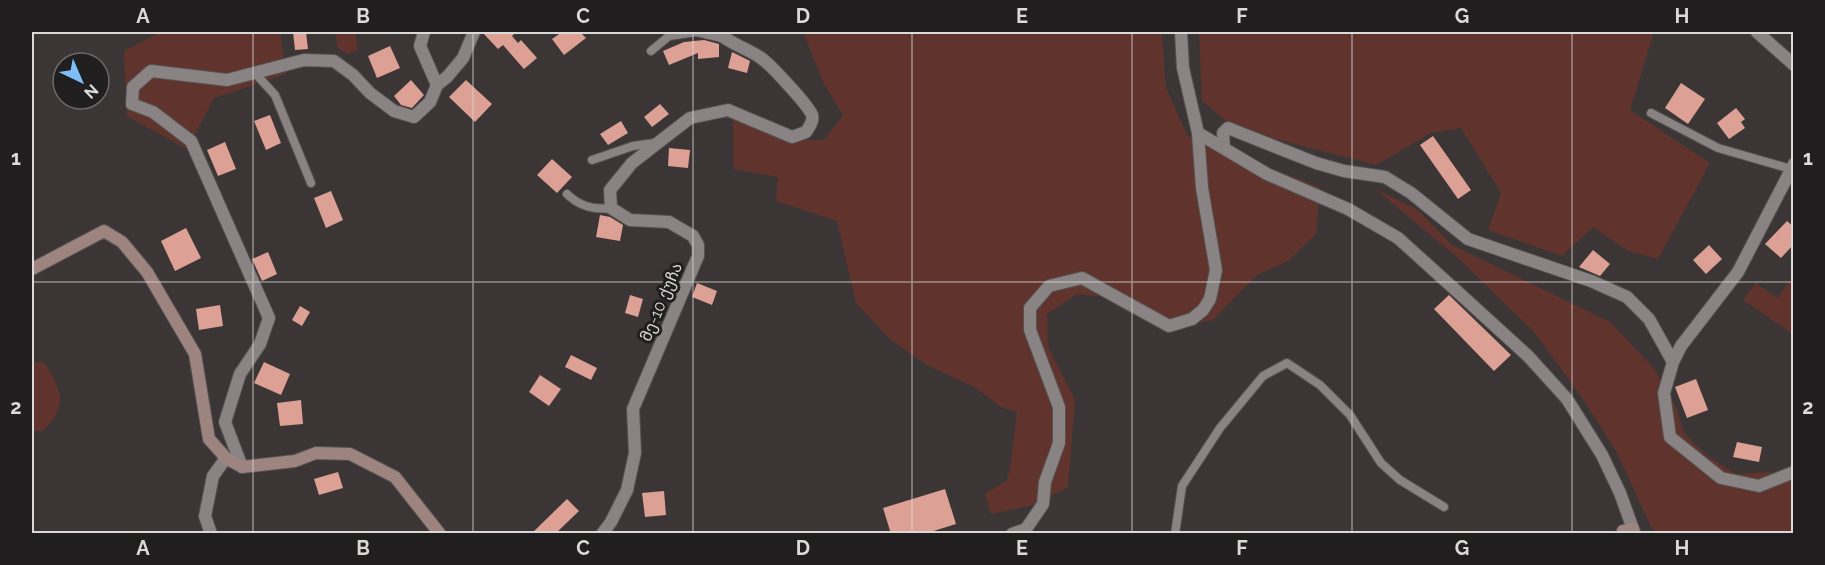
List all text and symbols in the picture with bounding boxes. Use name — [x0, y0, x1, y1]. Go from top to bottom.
text: A — [136, 4, 150, 28]
text: B — [356, 4, 370, 28]
text: C — [576, 4, 590, 28]
text: D — [796, 4, 810, 28]
text: E — [1016, 4, 1028, 28]
text: F — [1236, 4, 1248, 28]
text: G — [1455, 4, 1469, 28]
text: H — [1675, 4, 1689, 28]
north arrow — [51, 51, 111, 111]
text: N — [80, 80, 102, 103]
text: 1 — [11, 146, 21, 170]
text: 1 — [1803, 146, 1813, 170]
street label: მე-10 ქუჩა — [636, 260, 686, 344]
text: 2 — [10, 395, 22, 419]
text: 2 — [1802, 395, 1814, 419]
text: A — [136, 536, 150, 560]
text: B — [356, 536, 370, 560]
text: C — [576, 536, 590, 560]
text: D — [796, 536, 810, 560]
text: E — [1016, 536, 1028, 560]
text: F — [1236, 536, 1248, 560]
text: G — [1455, 536, 1469, 560]
text: H — [1675, 536, 1689, 560]

